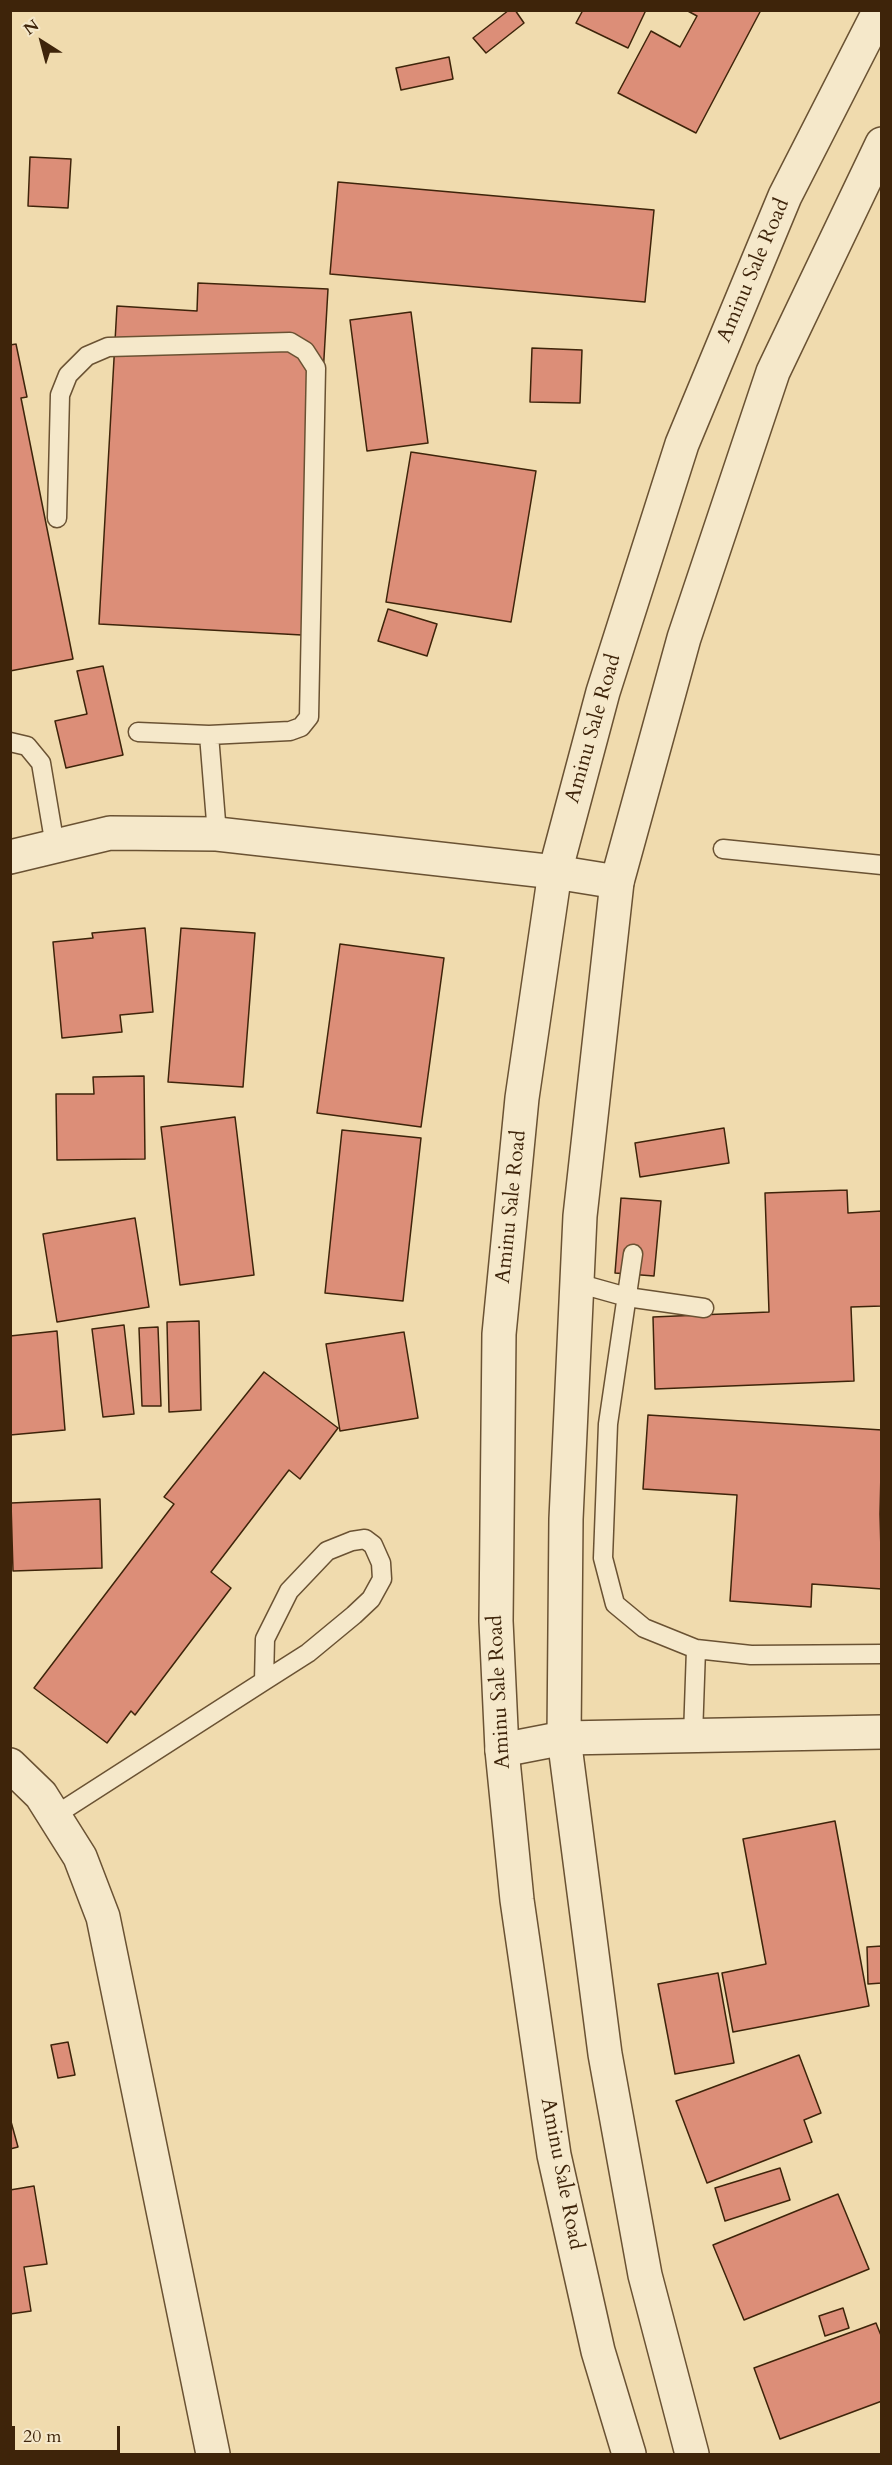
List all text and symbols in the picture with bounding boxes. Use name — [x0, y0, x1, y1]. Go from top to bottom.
north arrow — [12, 12, 72, 72]
text: N — [19, 14, 43, 40]
street label: Aminu Sale Road — [712, 195, 796, 347]
street label: Aminu Sale Road — [561, 652, 627, 806]
street label: Aminu Sale Road — [491, 1129, 533, 1285]
street label: Aminu Sale Road — [483, 1614, 517, 1770]
street label: Aminu Sale Road — [534, 2096, 588, 2252]
scale bar — [15, 2414, 123, 2452]
text: 20 m — [23, 2424, 62, 2449]

